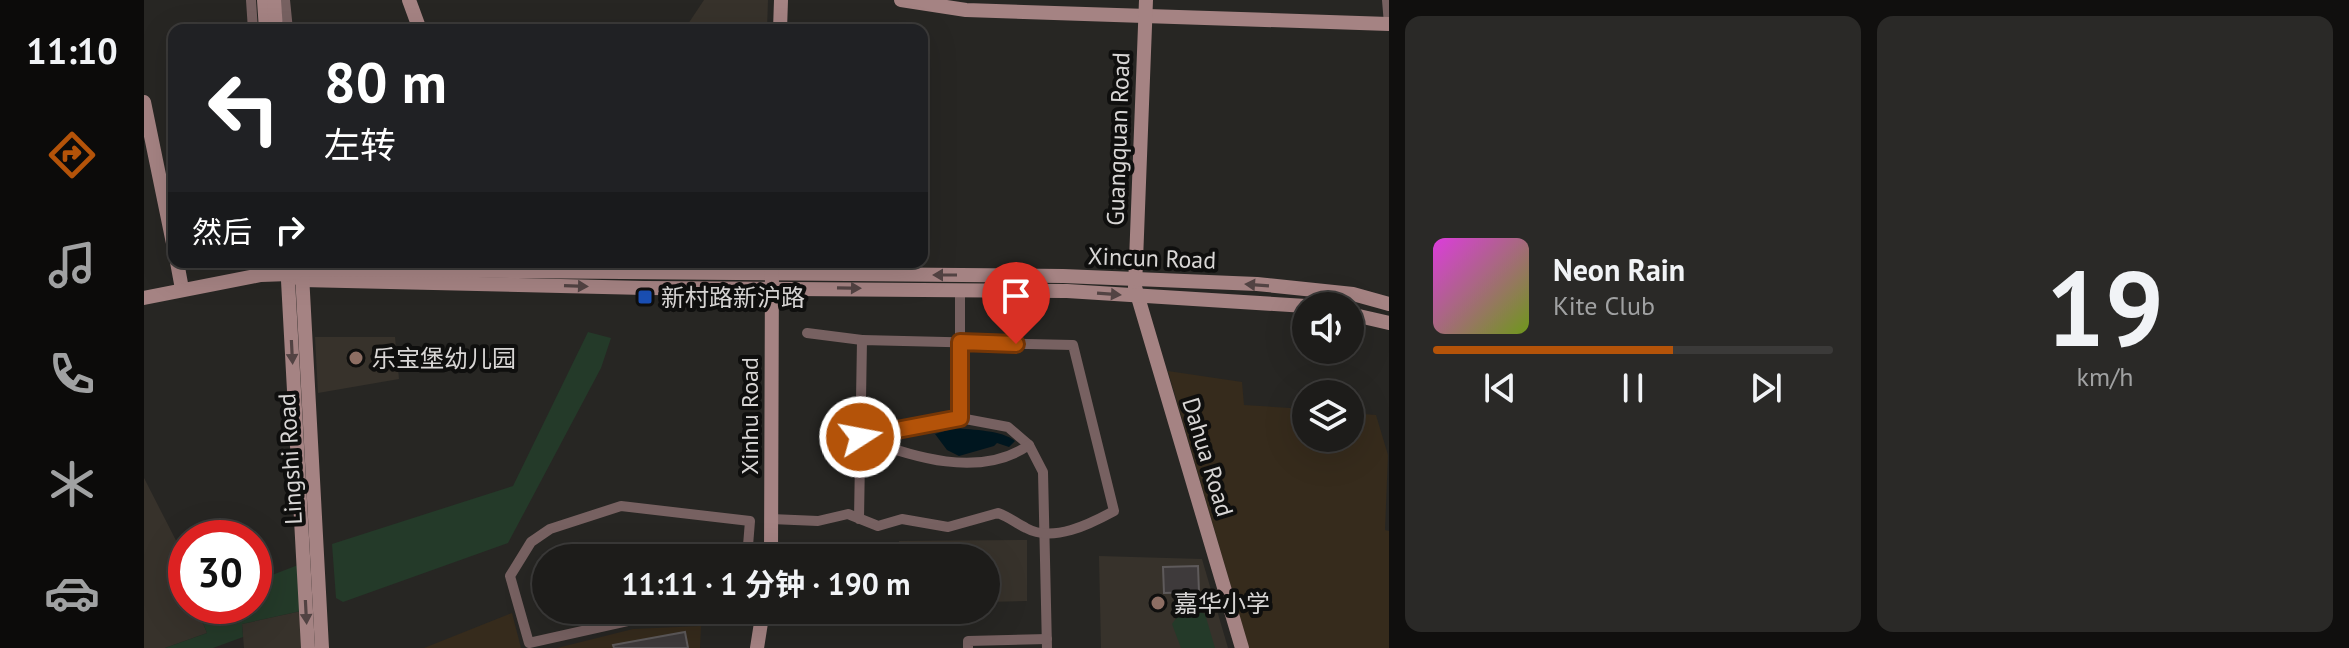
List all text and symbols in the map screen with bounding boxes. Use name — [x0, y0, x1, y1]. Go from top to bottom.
text: 11:10 — [26, 27, 118, 74]
text: 80 m — [324, 46, 447, 118]
street label: Guangquan Road — [1099, 52, 1137, 226]
icon: left — [192, 56, 296, 160]
text: 左转 — [324, 121, 396, 168]
icon: directions — [44, 127, 100, 183]
icon: right — [268, 208, 312, 252]
text: 然后 — [192, 212, 252, 251]
icon: music — [44, 237, 100, 293]
street label: Xincun Road — [1087, 240, 1217, 276]
text: 19 — [2046, 240, 2164, 375]
text: Neon Rain — [1553, 250, 1685, 289]
pin — [982, 262, 1050, 344]
one-way arrow — [932, 269, 957, 282]
icon: arrive — [994, 274, 1038, 318]
one-way arrow — [1244, 278, 1269, 291]
one-way arrow — [564, 279, 589, 292]
place label: 新村路新沪路 — [661, 282, 805, 313]
one-way arrow — [837, 282, 862, 295]
marker: 新村路新沪路 — [636, 288, 654, 306]
one-way arrow — [1097, 288, 1122, 301]
text: Kite Club — [1553, 289, 1655, 322]
map controls — [1292, 292, 1364, 452]
button: sound — [1292, 292, 1364, 364]
one-way arrow — [286, 340, 299, 365]
place label: 乐宝堡幼儿园 — [372, 343, 516, 374]
icon: phone — [44, 346, 100, 402]
marker: 乐宝堡幼儿园 — [347, 349, 365, 367]
street label: Xinhu Road — [734, 357, 765, 475]
text: km/h — [2077, 360, 2134, 393]
icon: previous — [1478, 366, 1522, 410]
icon: pause — [1611, 366, 1655, 410]
icon: next — [1744, 366, 1788, 410]
button: layers — [1292, 380, 1364, 452]
street label: Lingshi Road — [271, 392, 309, 526]
street label: Dahua Road — [1175, 394, 1241, 520]
position arrow — [818, 395, 902, 479]
icon: climate — [44, 456, 100, 512]
speed limit sign: 30 — [168, 520, 272, 624]
text: 11:11 · 1 分钟 · 190 m — [621, 564, 911, 603]
icon: car — [44, 565, 100, 621]
place label: 嘉华小学 — [1174, 588, 1270, 619]
marker: 嘉华小学 — [1149, 594, 1167, 612]
one-way arrow — [299, 600, 312, 625]

